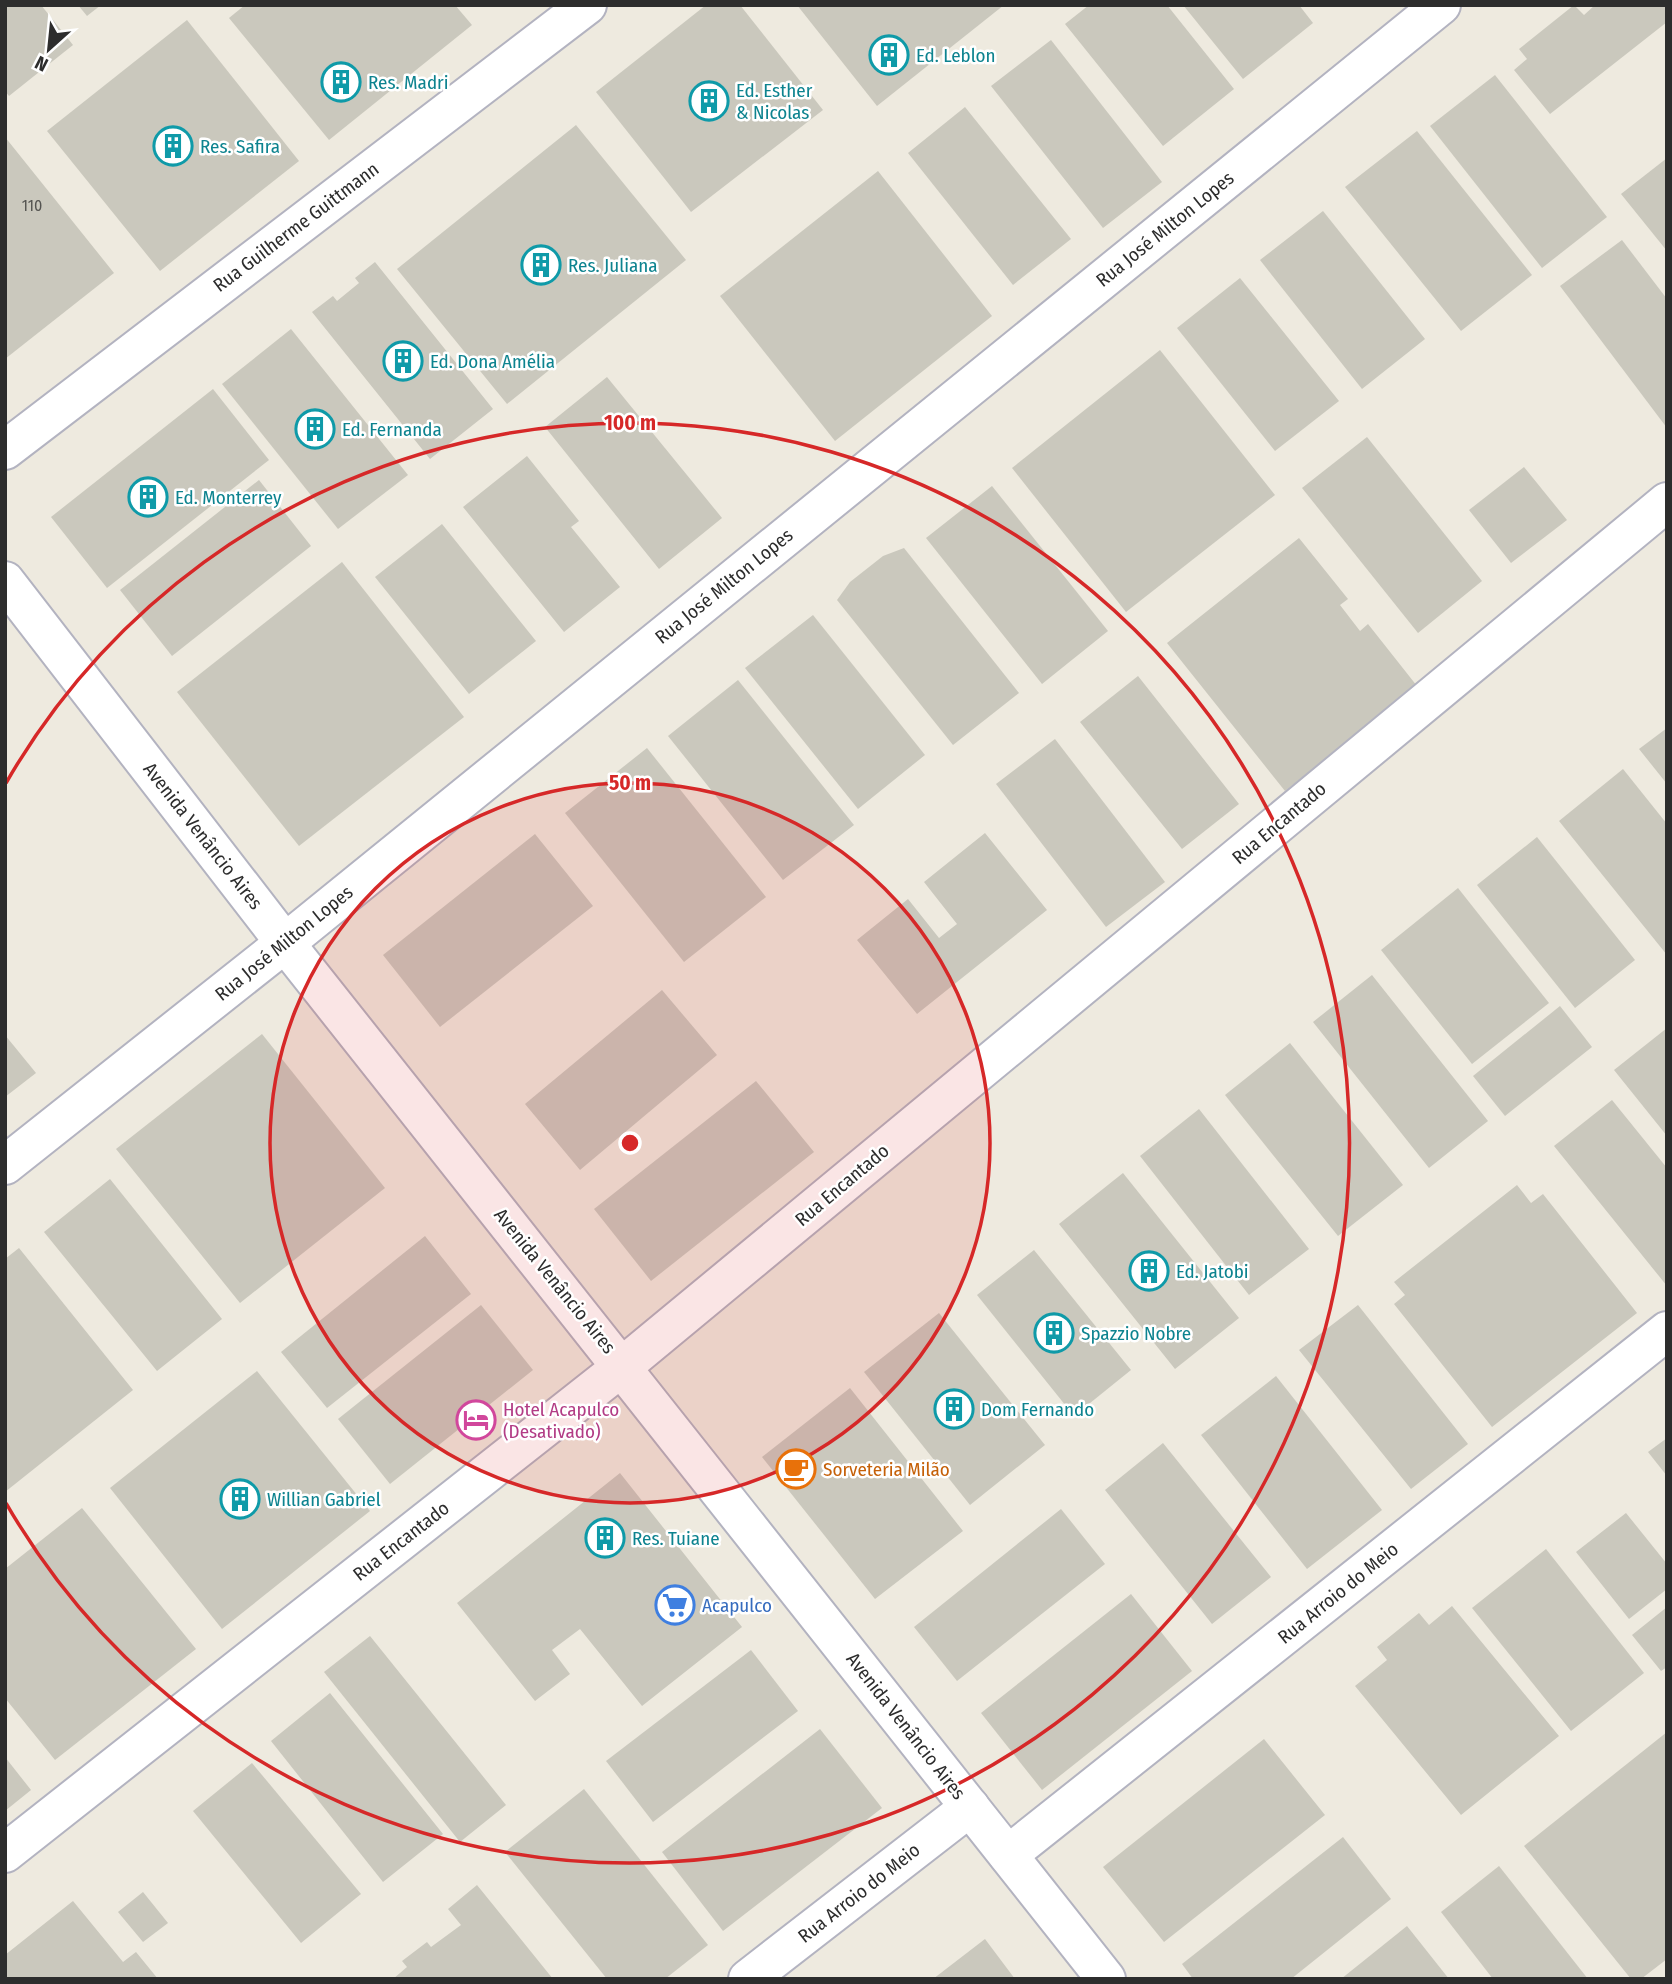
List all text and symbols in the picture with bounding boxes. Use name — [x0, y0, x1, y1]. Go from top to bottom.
north arrow — [14, 14, 84, 84]
building icon: Ed. Leblon — [868, 34, 910, 76]
place label: Ed. Leblon — [916, 44, 996, 67]
text: N — [31, 51, 52, 77]
building icon: Res. Madri — [320, 61, 362, 103]
place label: Res. Madri — [368, 71, 448, 94]
place label: Ed. Esther & Nicolas — [736, 79, 813, 124]
building icon: Ed. Esther & Nicolas — [688, 80, 730, 122]
building icon: Res. Safira — [152, 125, 194, 167]
place label: Res. Safira — [200, 135, 280, 158]
street label: Rua Guilherme Guittmann — [209, 157, 383, 297]
street label: Rua José Milton Lopes — [1091, 166, 1239, 292]
house number: 110 — [22, 196, 42, 215]
building icon: Res. Juliana — [520, 244, 562, 286]
place label: Res. Juliana — [568, 254, 658, 277]
building icon: Ed. Dona Amélia — [382, 340, 424, 382]
place label: Ed. Dona Amélia — [430, 350, 555, 373]
building icon: Ed. Fernanda — [294, 408, 336, 450]
text: 100 m — [604, 410, 656, 436]
place label: Ed. Fernanda — [342, 418, 442, 441]
building icon: Ed. Monterrey — [127, 476, 169, 518]
place label: Ed. Monterrey — [175, 486, 282, 509]
street label: Rua José Milton Lopes — [650, 523, 798, 649]
street label: Avenida Venâncio Aires — [138, 758, 268, 914]
text: 50 m — [609, 770, 651, 796]
street label: Rua Encantado — [1227, 777, 1331, 869]
street label: Rua José Milton Lopes — [210, 880, 358, 1006]
centre of rings — [618, 1131, 642, 1155]
street label: Rua Encantado — [790, 1139, 894, 1231]
street label: Avenida Venâncio Aires — [489, 1204, 621, 1358]
building icon: Ed. Jatobi — [1128, 1250, 1170, 1292]
place label: Ed. Jatobi — [1176, 1260, 1249, 1283]
building icon: Spazzio Nobre — [1033, 1312, 1075, 1354]
place label: Spazzio Nobre — [1081, 1322, 1191, 1345]
building icon: Dom Fernando — [933, 1388, 975, 1430]
place label: Hotel Acapulco (Desativado) — [503, 1398, 619, 1443]
place label: Dom Fernando — [981, 1398, 1094, 1421]
hotel icon: Hotel Acapulco (Desativado) — [455, 1399, 497, 1441]
cafe icon: Sorveteria Milão — [775, 1448, 817, 1490]
place label: Sorveteria Milão — [823, 1458, 950, 1481]
building icon: Willian Gabriel — [219, 1478, 261, 1520]
place label: Willian Gabriel — [267, 1488, 381, 1511]
street label: Rua Encantado — [348, 1496, 454, 1586]
building icon: Res. Tuiane — [584, 1517, 626, 1559]
place label: Res. Tuiane — [632, 1527, 720, 1550]
street label: Rua Arroio do Meio — [1273, 1537, 1403, 1649]
supermarket icon: Acapulco — [654, 1584, 696, 1626]
place label: Acapulco — [702, 1594, 772, 1617]
street label: Avenida Venâncio Aires — [841, 1648, 971, 1804]
street label: Rua Arroio do Meio — [793, 1838, 925, 1948]

